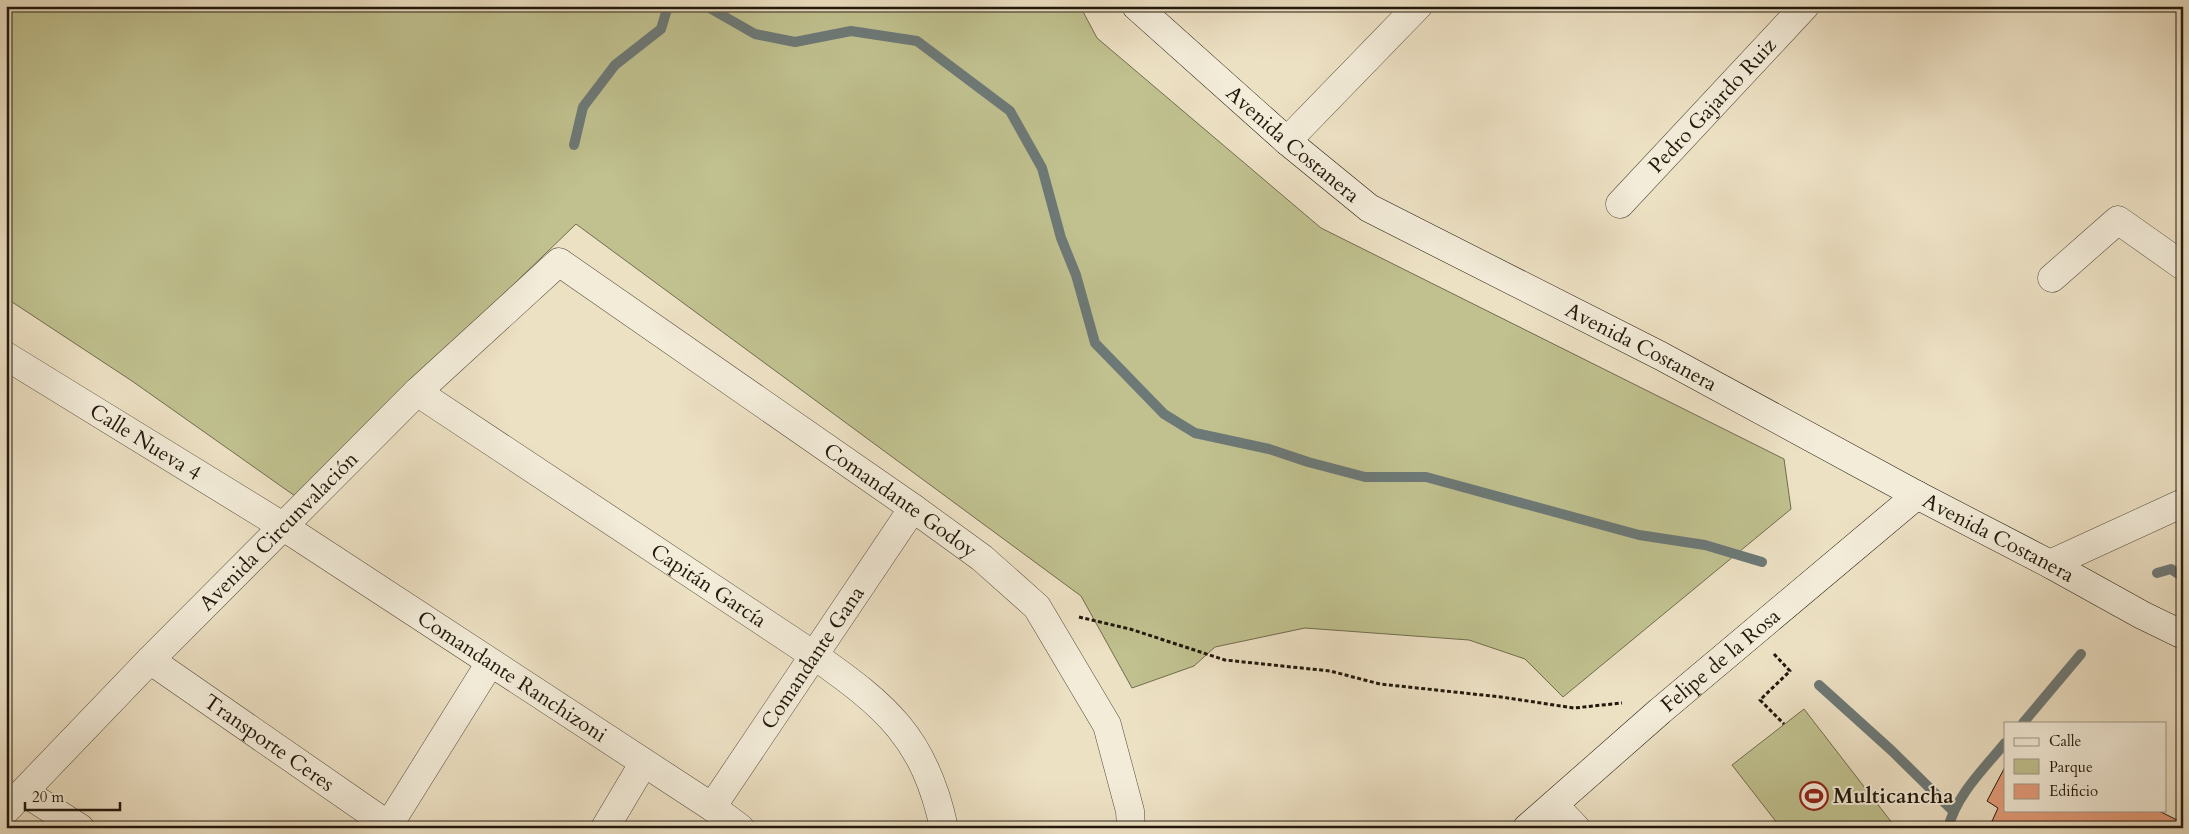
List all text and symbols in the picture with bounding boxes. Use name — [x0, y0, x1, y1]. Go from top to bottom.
street label: Pedro Gajardo Ruiz — [1642, 31, 1784, 180]
street label: Avenida Costanera — [1219, 79, 1366, 210]
street label: Avenida Costanera — [1560, 296, 1722, 399]
street label: Calle Nueva 4 — [84, 397, 207, 488]
street label: Comandante Godoy — [818, 436, 983, 565]
street label: Avenida Circunvalación — [193, 445, 365, 618]
street label: Avenida Costanera — [1917, 486, 2079, 590]
street label: Capitán García — [645, 537, 772, 635]
street label: Comandante Gana — [754, 581, 871, 735]
street label: Felipe de la Rosa — [1655, 602, 1787, 719]
street label: Comandante Ranchizoni — [411, 604, 613, 749]
street label: Transporte Ceres — [198, 688, 340, 799]
legend — [2004, 722, 2166, 812]
text: Calle — [2049, 731, 2082, 751]
text: Parque — [2049, 757, 2093, 777]
scale bar — [25, 779, 120, 811]
sports icon: Multicancha — [1799, 781, 1829, 811]
text: Edificio — [2049, 781, 2098, 801]
place label: Multicancha — [1833, 782, 1954, 811]
text: 20 m — [32, 787, 64, 807]

